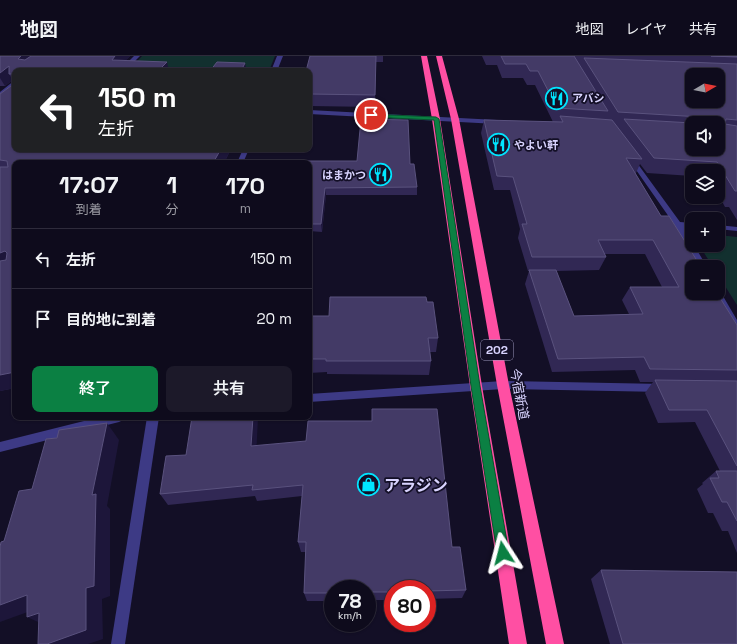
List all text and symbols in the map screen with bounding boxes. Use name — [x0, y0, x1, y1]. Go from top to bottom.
text: 地図 — [20, 17, 58, 42]
text: 地図 — [575, 20, 603, 38]
text: レイヤ — [625, 20, 667, 38]
text: 共有 — [689, 20, 717, 38]
north arrow — [685, 68, 725, 108]
map controls — [685, 68, 725, 300]
text: 150 m — [98, 79, 177, 115]
icon: left — [32, 84, 84, 136]
restaurant icon: アバシ — [544, 85, 570, 111]
place label: アバシ — [572, 91, 605, 105]
pin — [354, 98, 388, 132]
icon: arrive — [360, 104, 382, 126]
button: sound — [685, 116, 725, 156]
text: 左折 — [98, 117, 134, 140]
restaurant icon: やよい軒 — [486, 132, 512, 158]
place label: やよい軒 — [514, 138, 558, 152]
restaurant icon: はまかつ — [368, 162, 394, 188]
button: layers — [685, 164, 725, 204]
place label: はまかつ — [322, 168, 366, 182]
text: 17:07 — [59, 169, 119, 200]
text: 1 — [167, 169, 177, 200]
text: 170 — [225, 170, 265, 201]
text: m — [240, 200, 251, 217]
text: 到着 — [76, 201, 102, 218]
text: 分 — [166, 201, 179, 218]
button: + — [685, 212, 725, 252]
icon: left — [32, 248, 54, 270]
text: 150 m — [250, 249, 292, 268]
text: 左折 — [66, 250, 96, 269]
button: − — [685, 260, 725, 300]
icon: arrive — [32, 308, 54, 330]
text: 20 m — [257, 309, 292, 328]
text: 目的地に到着 — [66, 310, 156, 329]
road number: 202 — [481, 340, 513, 360]
button: 終了 — [32, 366, 158, 412]
button: 共有 — [166, 366, 292, 412]
street label: 今宿新道 — [506, 367, 533, 421]
shop icon: アラジン — [355, 472, 381, 498]
place label: アラジン — [384, 475, 448, 496]
position arrow — [482, 532, 524, 574]
speed limit sign: 80 — [384, 580, 436, 632]
text: 78 — [338, 588, 362, 614]
text: km/h — [338, 609, 362, 622]

